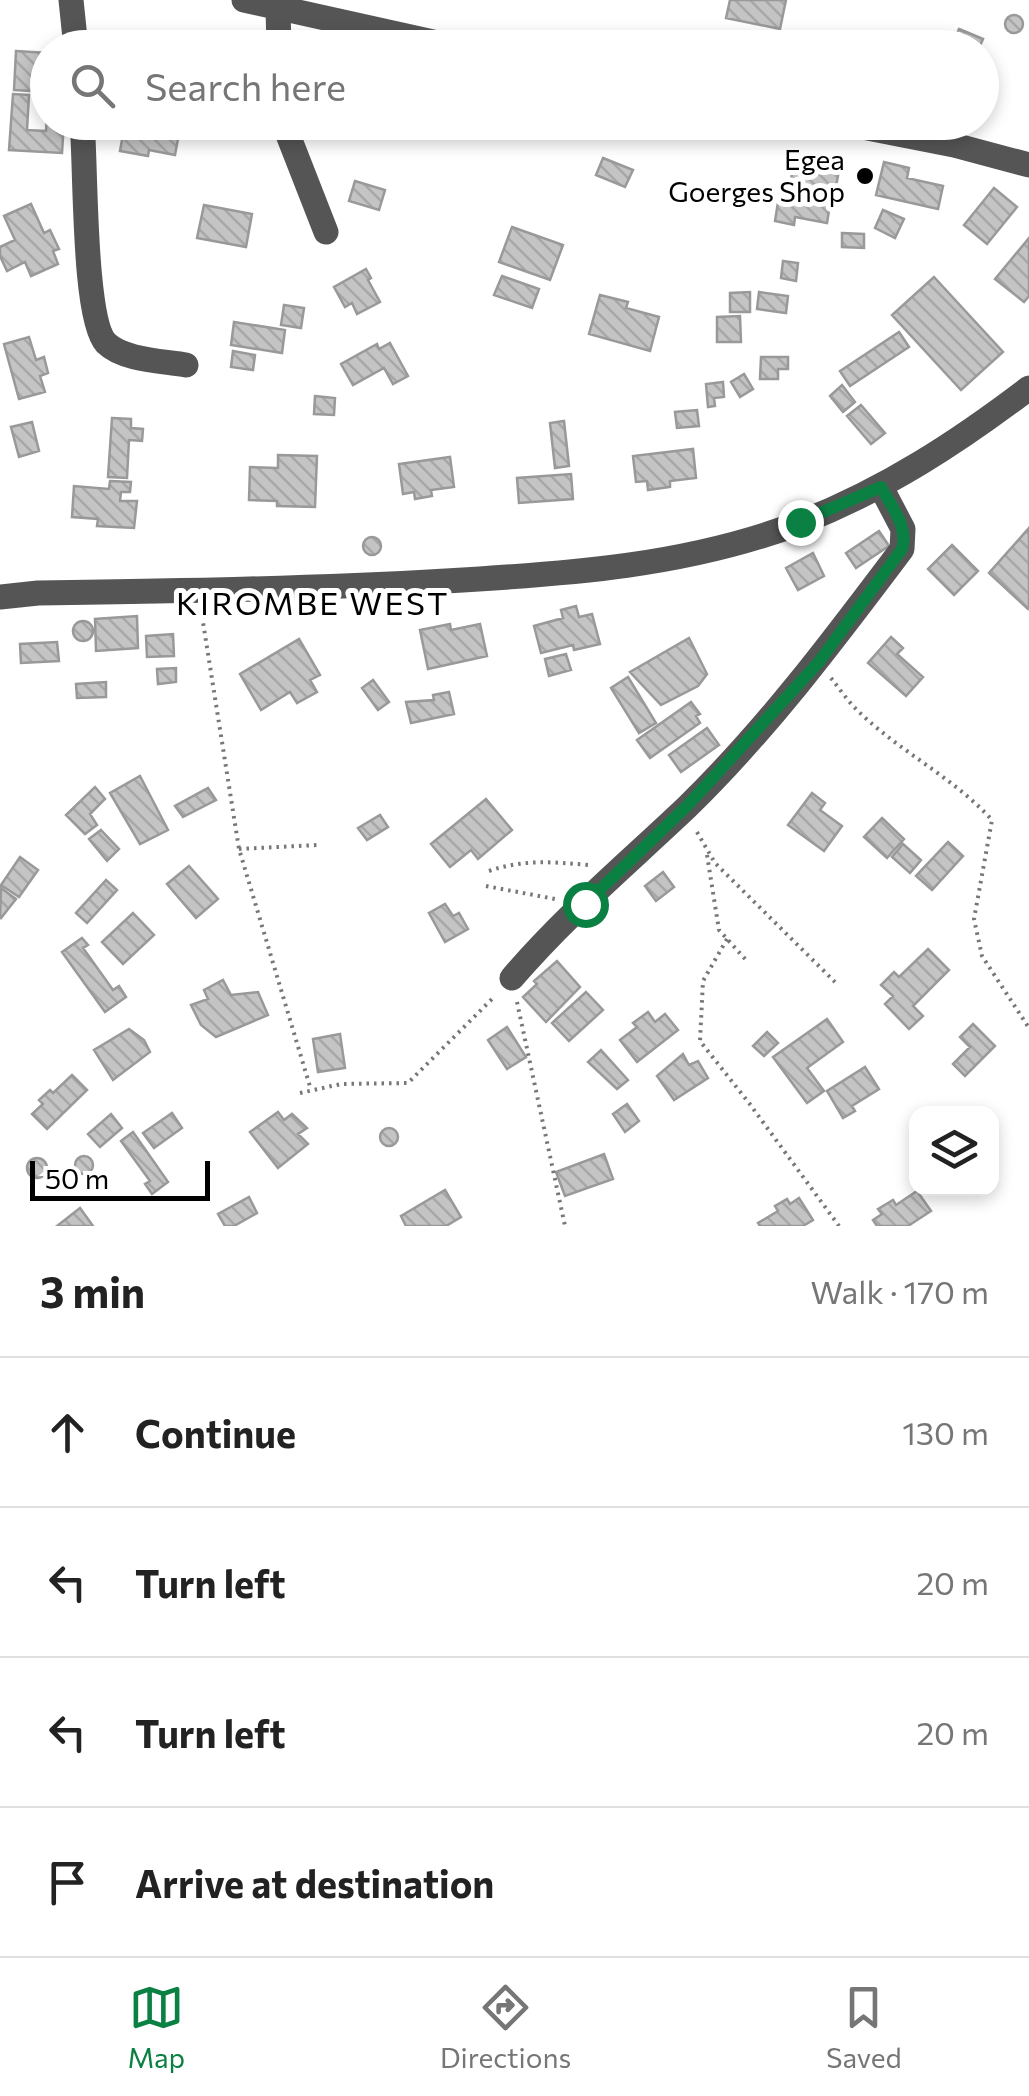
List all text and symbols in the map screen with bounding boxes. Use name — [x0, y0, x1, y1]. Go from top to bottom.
search box — [30, 30, 999, 140]
icon: search — [65, 58, 120, 113]
text: Search here — [145, 62, 346, 109]
place label: Egea Goerges Shop — [668, 142, 845, 208]
marker: Egea Goerges Shop — [854, 165, 876, 187]
route end — [778, 500, 824, 546]
district label: KIROMBE WEST — [176, 582, 450, 622]
route start — [563, 882, 609, 928]
map controls — [909, 1106, 999, 1196]
button: layers — [909, 1106, 999, 1196]
scale bar — [30, 1156, 210, 1200]
text: 50 m — [45, 1161, 109, 1195]
text: 3 min — [40, 1265, 145, 1317]
text: Walk · 170 m — [811, 1271, 989, 1311]
icon: ahead — [40, 1405, 95, 1460]
text: Continue — [135, 1409, 296, 1456]
text: 130 m — [902, 1412, 989, 1452]
icon: left — [40, 1555, 95, 1610]
text: Turn left — [135, 1559, 286, 1606]
text: 20 m — [916, 1562, 989, 1602]
icon: left — [40, 1705, 95, 1760]
text: Turn left — [135, 1709, 286, 1756]
text: 20 m — [916, 1712, 989, 1752]
icon: arrive — [40, 1855, 95, 1910]
text: Arrive at destination — [135, 1859, 494, 1906]
tab: Map — [127, 1980, 185, 2074]
tab: Directions — [440, 1980, 571, 2074]
tab: Saved — [826, 1980, 902, 2074]

